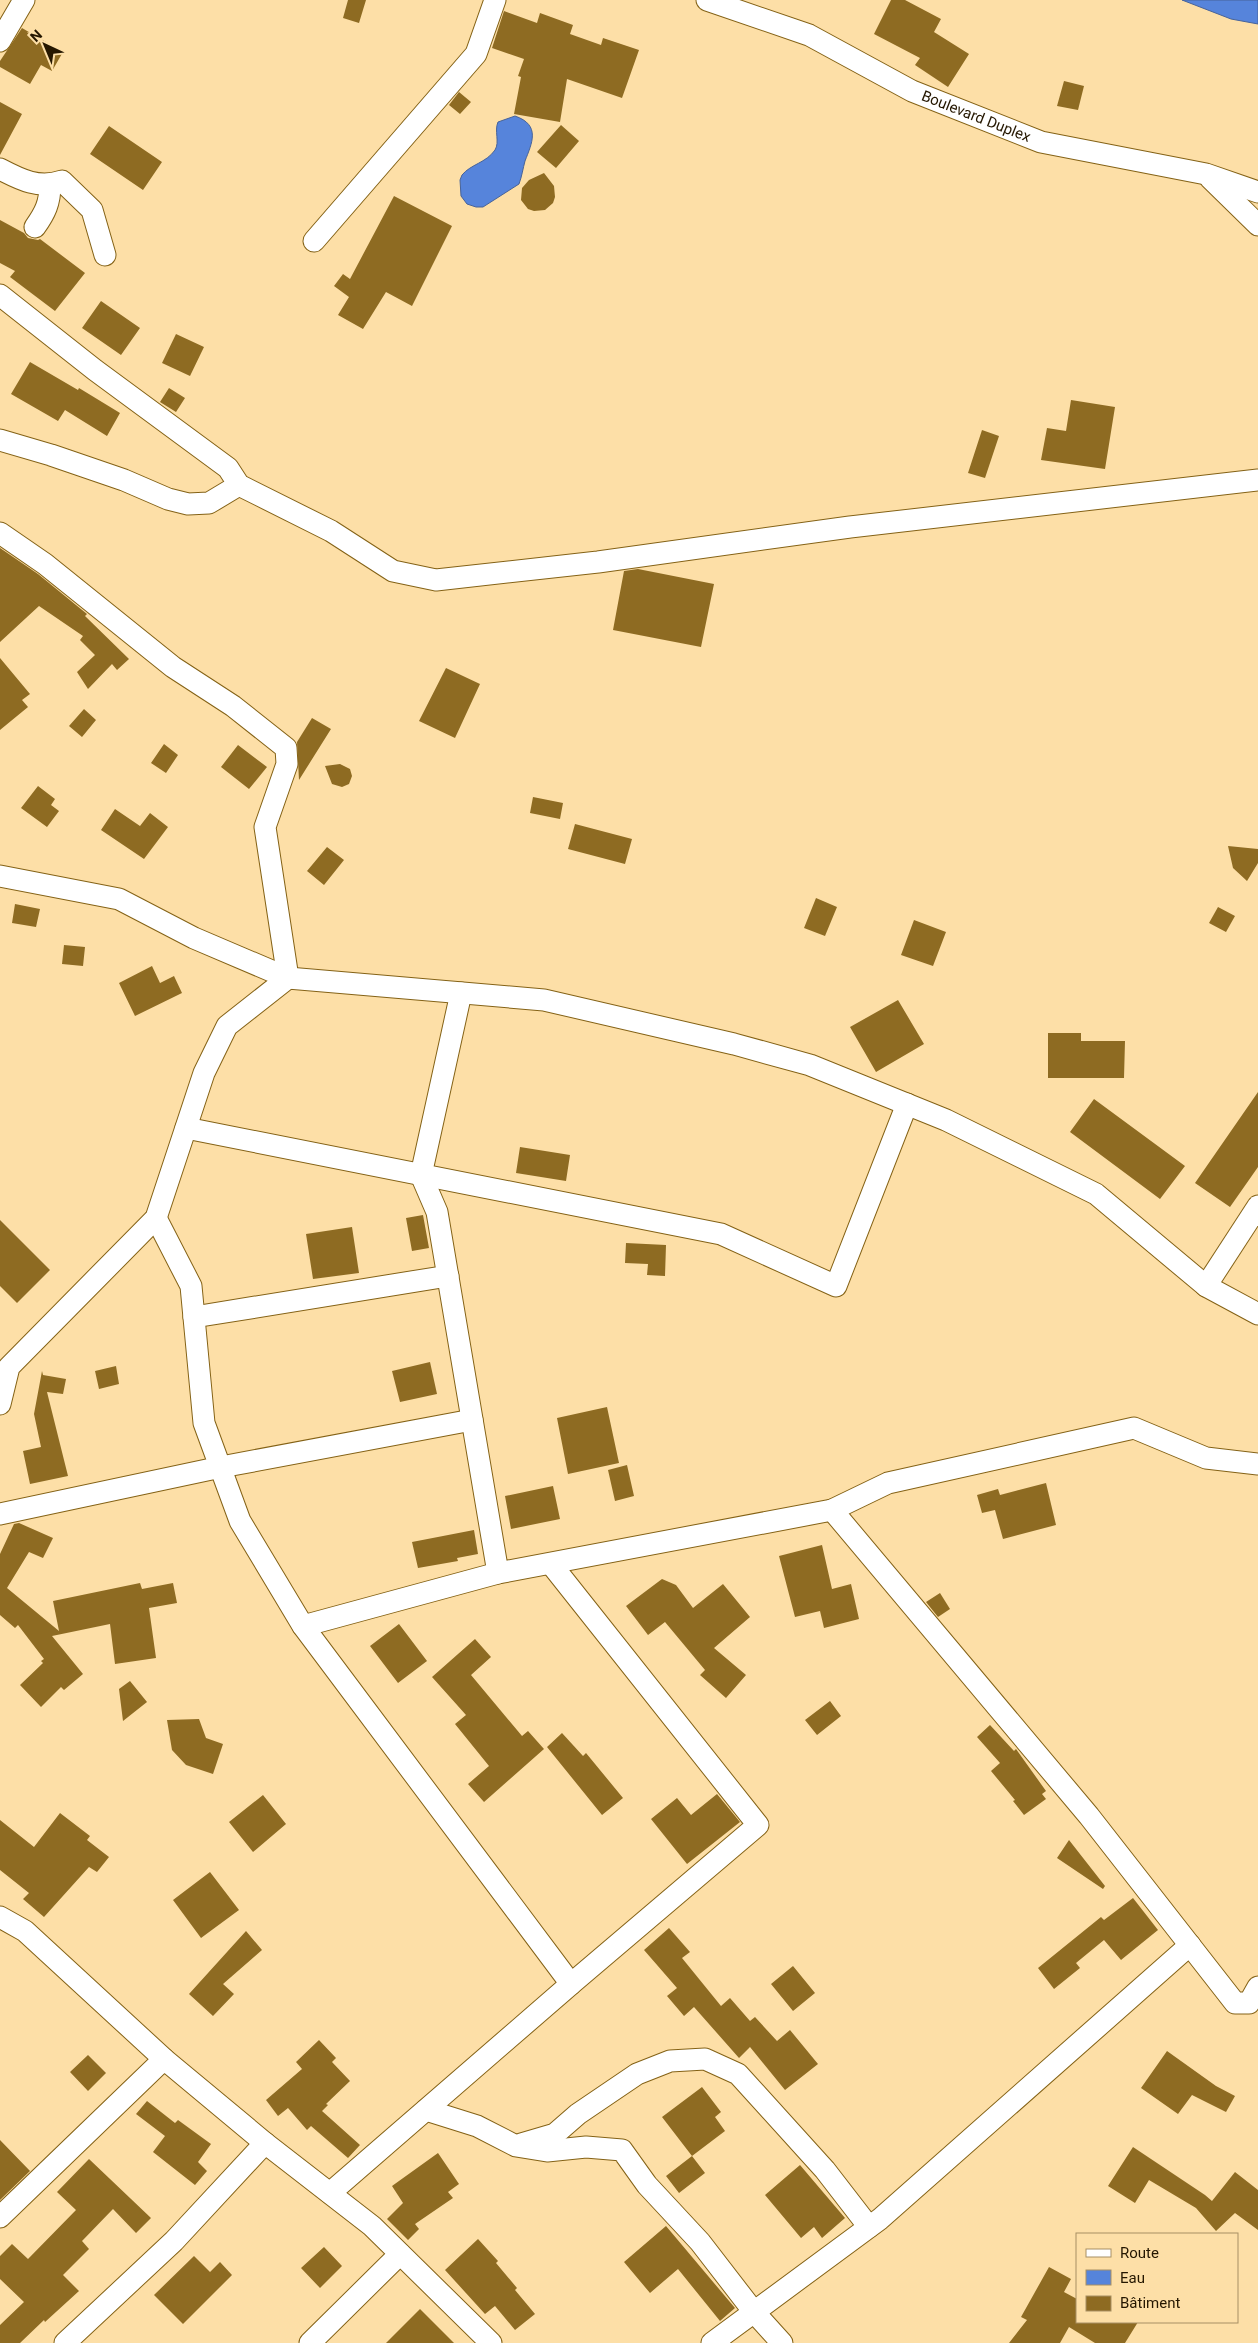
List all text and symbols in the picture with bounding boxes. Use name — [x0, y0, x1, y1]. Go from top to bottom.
north arrow — [20, 20, 70, 70]
text: N — [27, 26, 45, 45]
street label: Boulevard Duplex — [919, 87, 1034, 146]
legend — [1076, 2233, 1238, 2323]
text: Route — [1120, 2244, 1159, 2262]
text: Eau — [1120, 2269, 1145, 2287]
text: Bâtiment — [1120, 2294, 1180, 2312]

